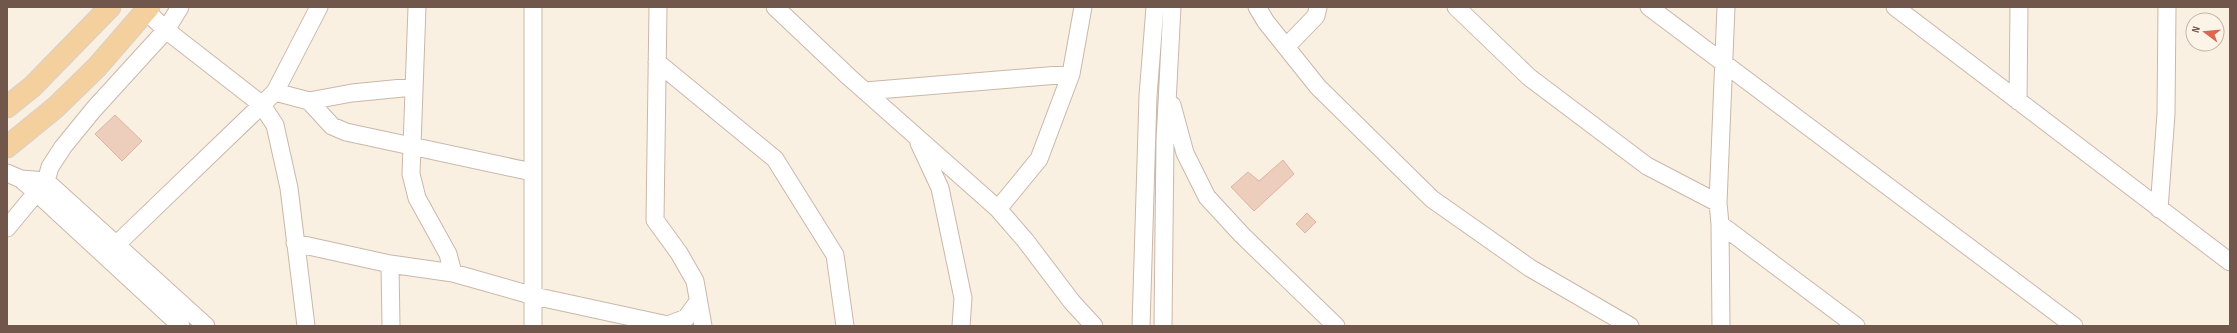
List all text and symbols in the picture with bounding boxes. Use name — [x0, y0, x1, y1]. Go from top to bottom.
north arrow — [2185, 12, 2225, 52]
text: N — [2189, 25, 2203, 34]

